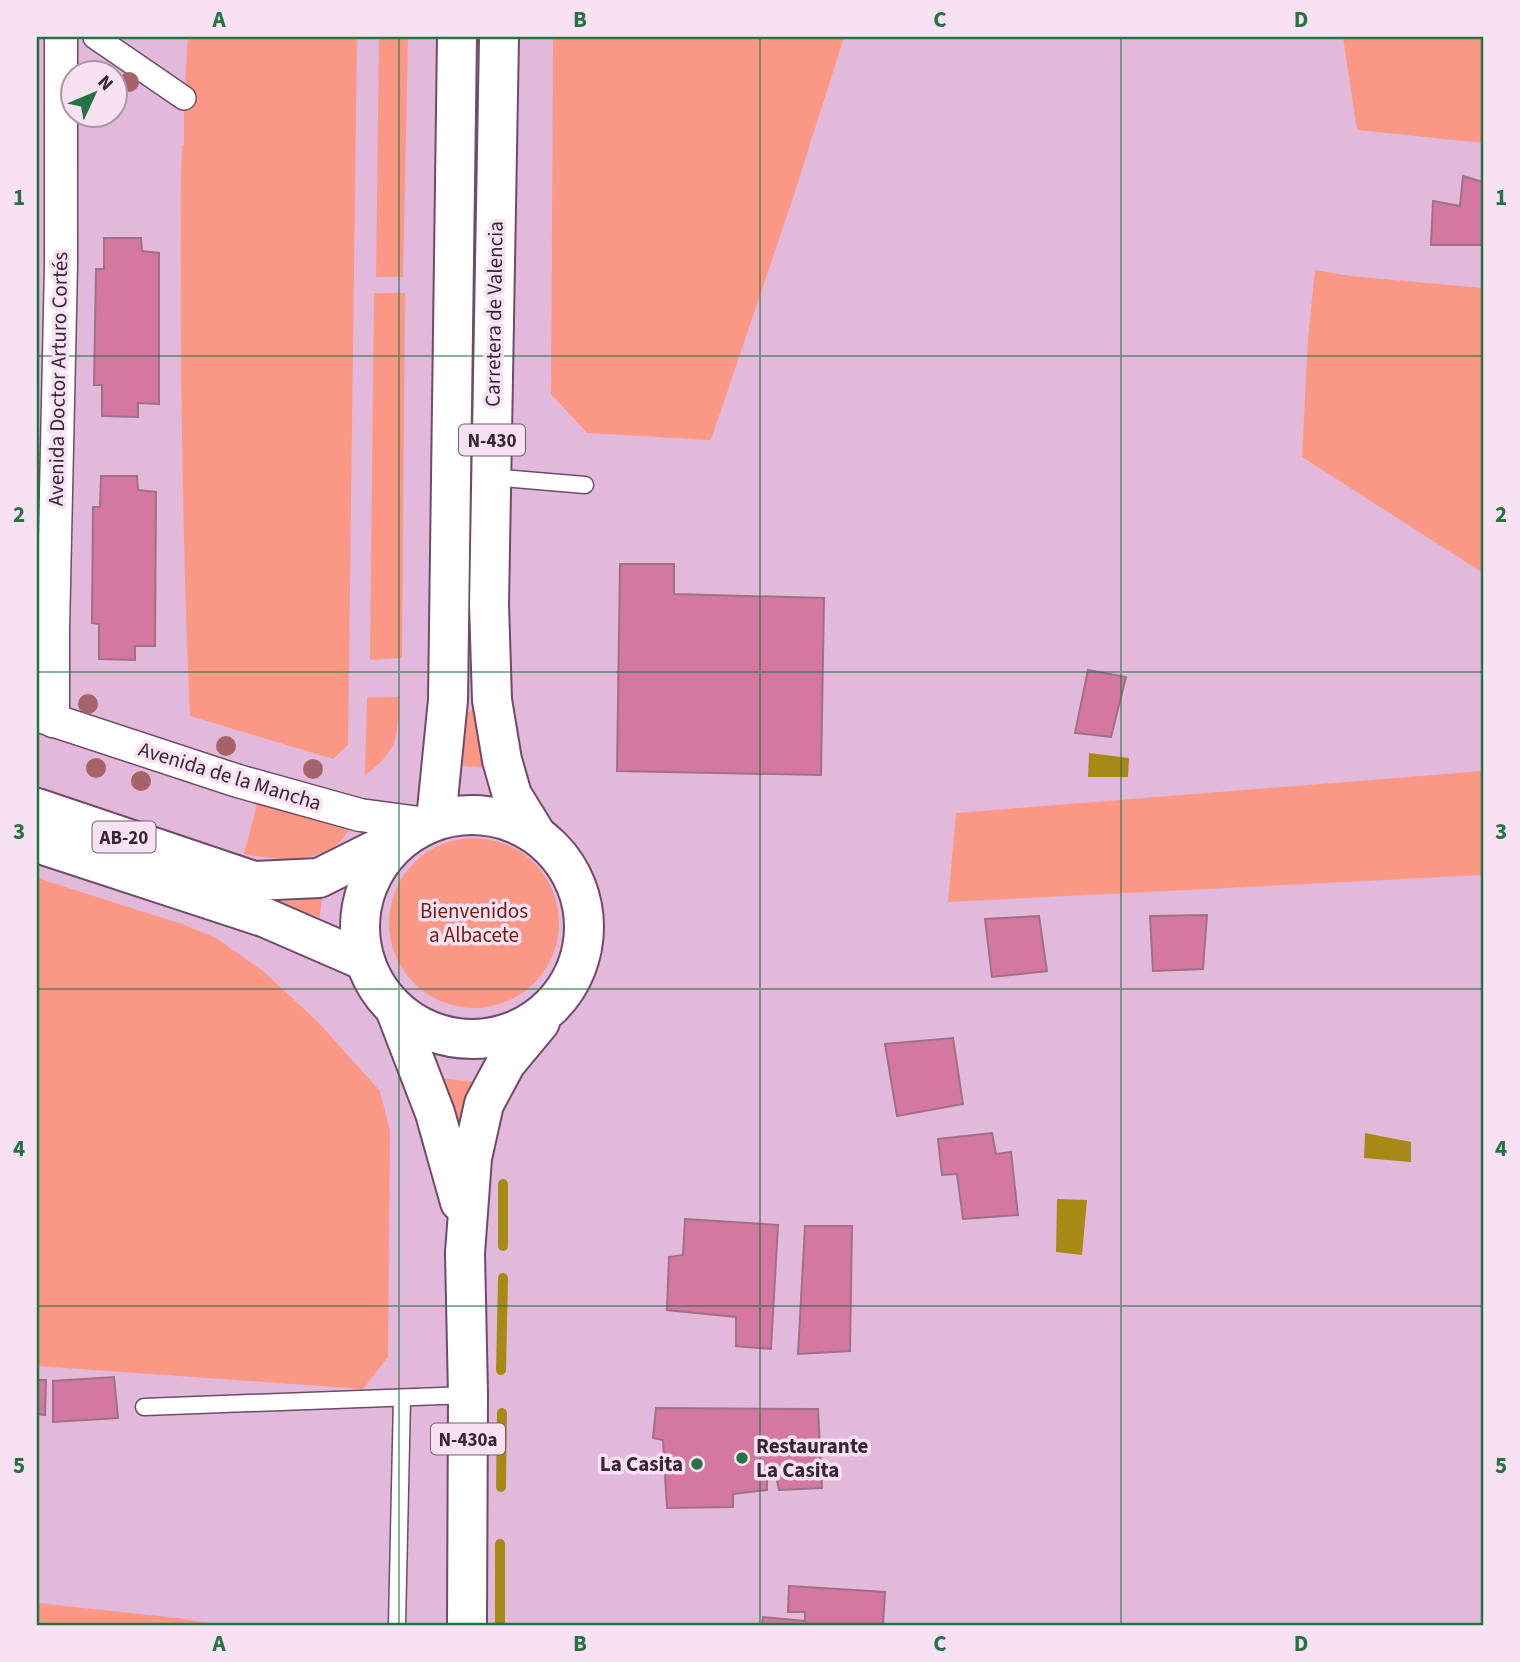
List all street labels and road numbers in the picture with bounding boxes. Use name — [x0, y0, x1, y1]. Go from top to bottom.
street label: Carretera de Valencia — [477, 221, 511, 407]
street label: Avenida Doctor Arturo Cortés — [41, 251, 75, 506]
road number: N-430 — [459, 424, 525, 456]
street label: Avenida de la Mancha — [135, 734, 325, 818]
road number: AB-20 — [92, 822, 156, 852]
road number: N-430a — [431, 1424, 505, 1455]

